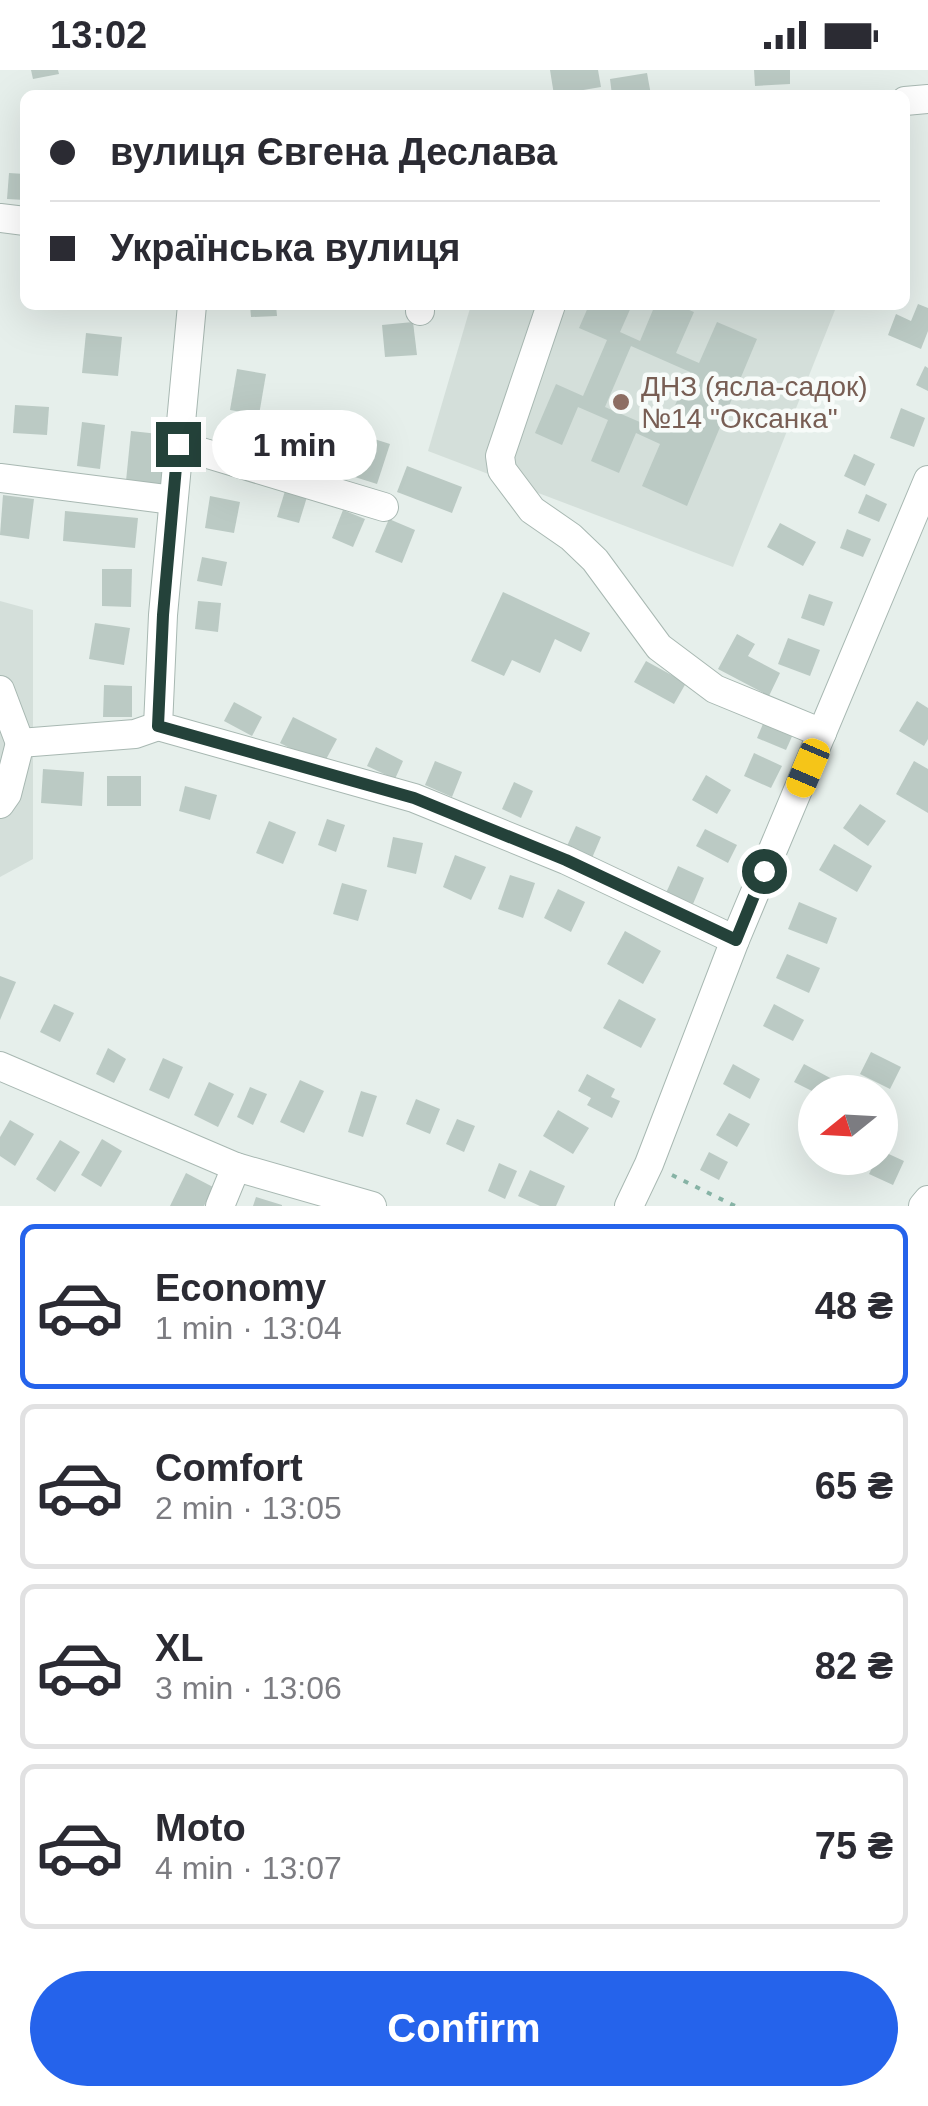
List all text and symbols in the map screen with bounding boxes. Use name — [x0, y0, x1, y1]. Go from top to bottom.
text: 13:02 — [50, 14, 147, 56]
text: вулиця Євгена Деслава — [110, 131, 557, 173]
text: Українська вулиця — [110, 227, 460, 269]
place label: ДНЗ (ясла-садок) №14 "Оксанка" — [641, 371, 868, 434]
marker: ДНЗ (ясла-садок) №14 "Оксанка" — [610, 391, 632, 413]
callout: 1 min — [213, 409, 378, 479]
route end — [156, 422, 201, 467]
text: 1 min — [253, 427, 336, 463]
car — [782, 735, 834, 801]
route start — [742, 849, 787, 894]
north arrow — [798, 1075, 898, 1175]
map controls — [798, 1075, 898, 1175]
icon: car — [35, 1262, 125, 1352]
text: Economy — [155, 1267, 326, 1309]
text: 48 ₴ — [815, 1285, 893, 1327]
text: 1 min · 13:04 — [155, 1310, 342, 1346]
icon: car — [35, 1442, 125, 1532]
text: Comfort — [155, 1447, 303, 1489]
text: 65 ₴ — [815, 1465, 893, 1507]
text: 2 min · 13:05 — [155, 1490, 342, 1526]
icon: car — [35, 1622, 125, 1712]
text: XL — [155, 1627, 204, 1669]
text: 82 ₴ — [815, 1645, 893, 1687]
text: 3 min · 13:06 — [155, 1670, 342, 1706]
icon: car — [35, 1802, 125, 1892]
text: Moto — [155, 1807, 246, 1849]
text: 75 ₴ — [815, 1825, 893, 1867]
text: 4 min · 13:07 — [155, 1850, 342, 1886]
button: Confirm — [30, 1971, 898, 2086]

